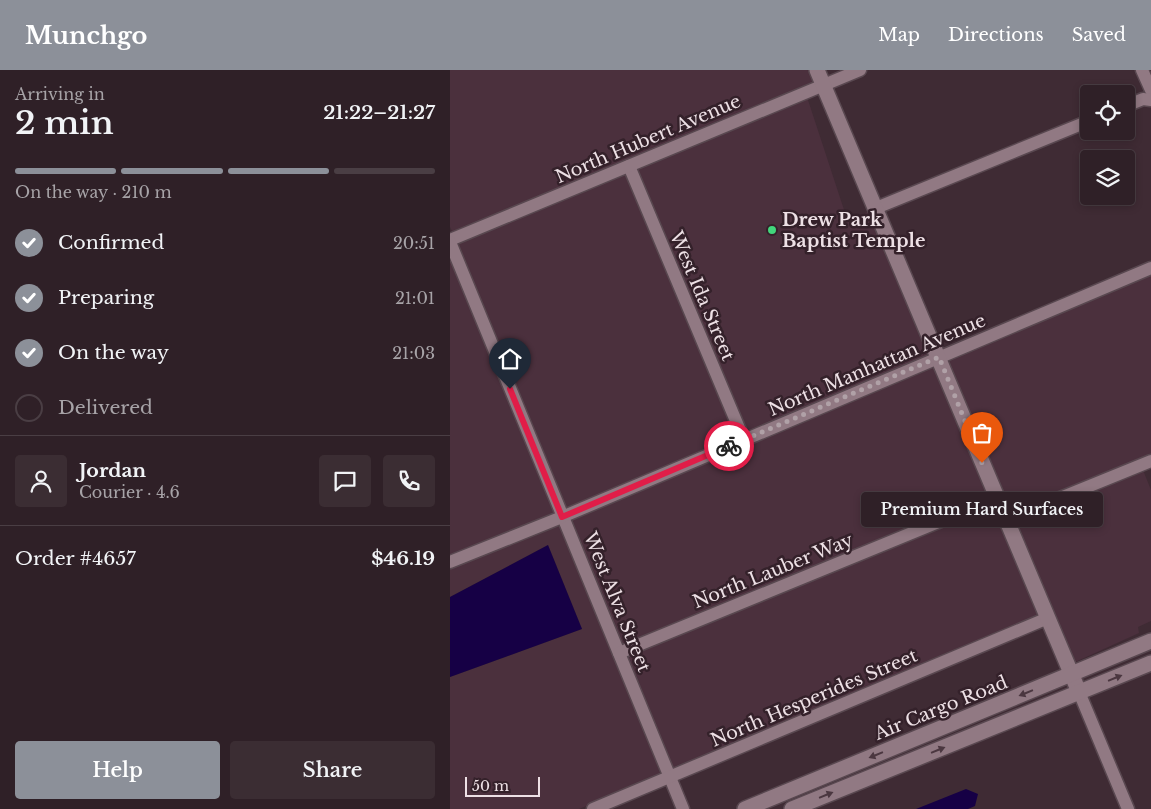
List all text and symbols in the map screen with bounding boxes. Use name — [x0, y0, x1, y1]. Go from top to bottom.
text: Munchgo — [25, 21, 147, 50]
text: Map — [878, 24, 920, 46]
text: Directions — [948, 24, 1044, 46]
text: Saved — [1072, 24, 1126, 46]
text: Arriving in — [15, 84, 105, 104]
map controls — [1080, 85, 1135, 205]
button: locate — [1080, 85, 1135, 140]
street label: North Hubert Avenue — [552, 90, 744, 188]
text: 21:22–21:27 — [323, 101, 435, 124]
text: 2 min — [15, 103, 114, 143]
button: layers — [1080, 150, 1135, 205]
text: On the way · 210 m — [15, 182, 172, 202]
place label: Drew Park Baptist Temple — [782, 209, 925, 252]
marker: Drew Park Baptist Temple — [766, 224, 778, 236]
street label: West Ida Street — [664, 227, 739, 364]
icon: check — [15, 229, 43, 257]
text: Confirmed — [58, 231, 164, 254]
text: 20:51 — [393, 233, 435, 253]
icon: check — [15, 284, 43, 312]
text: Preparing — [58, 286, 154, 309]
text: 21:01 — [395, 288, 435, 308]
street label: North Manhattan Avenue — [765, 309, 989, 421]
pin — [489, 338, 531, 389]
icon: check — [15, 339, 43, 367]
text: On the way — [58, 341, 169, 364]
text: 21:03 — [392, 343, 435, 363]
icon: home — [496, 345, 524, 373]
text: Delivered — [58, 396, 153, 419]
pin — [961, 412, 1003, 463]
icon: bag — [968, 419, 996, 447]
courier — [704, 421, 754, 471]
icon: bike — [715, 432, 743, 460]
button: person — [15, 455, 67, 507]
button: chat — [319, 455, 371, 507]
button: phone — [383, 455, 435, 507]
text: Jordan — [79, 459, 146, 482]
text: Courier · 4.6 — [79, 482, 180, 502]
callout: Premium Hard Surfaces — [861, 493, 1103, 528]
text: Premium Hard Surfaces — [881, 499, 1083, 519]
street label: West Alva Street — [579, 528, 655, 675]
street label: North Lauber Way — [690, 529, 857, 613]
text: Order #4657 — [15, 547, 136, 570]
text: $46.19 — [371, 547, 435, 570]
street label: North Hesperides Street — [707, 644, 921, 752]
street label: Air Cargo Road — [870, 671, 1011, 745]
one-way arrow — [1108, 673, 1122, 681]
one-way arrow — [1018, 689, 1033, 697]
button: Help — [15, 741, 220, 799]
button: Share — [230, 741, 435, 799]
one-way arrow — [931, 745, 945, 753]
one-way arrow — [869, 751, 883, 759]
scale bar — [465, 774, 540, 797]
text: 50 m — [472, 777, 509, 795]
one-way arrow — [819, 791, 834, 799]

